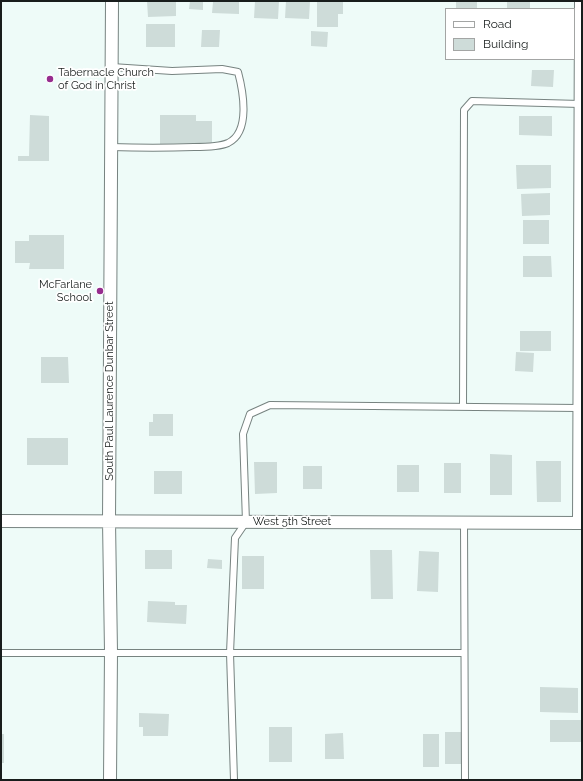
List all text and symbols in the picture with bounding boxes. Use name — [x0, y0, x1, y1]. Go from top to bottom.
legend — [445, 8, 575, 60]
text: Road — [483, 17, 512, 31]
text: Building — [483, 37, 529, 51]
place label: Tabernacle Church of God in Christ — [58, 66, 154, 92]
marker: Tabernacle Church of God in Christ — [45, 74, 55, 84]
place label: McFarlane School — [39, 278, 92, 304]
marker: McFarlane School — [95, 286, 105, 296]
street label: South Paul Laurence Dunbar Street — [103, 301, 117, 481]
street label: West 5th Street — [253, 515, 331, 529]

